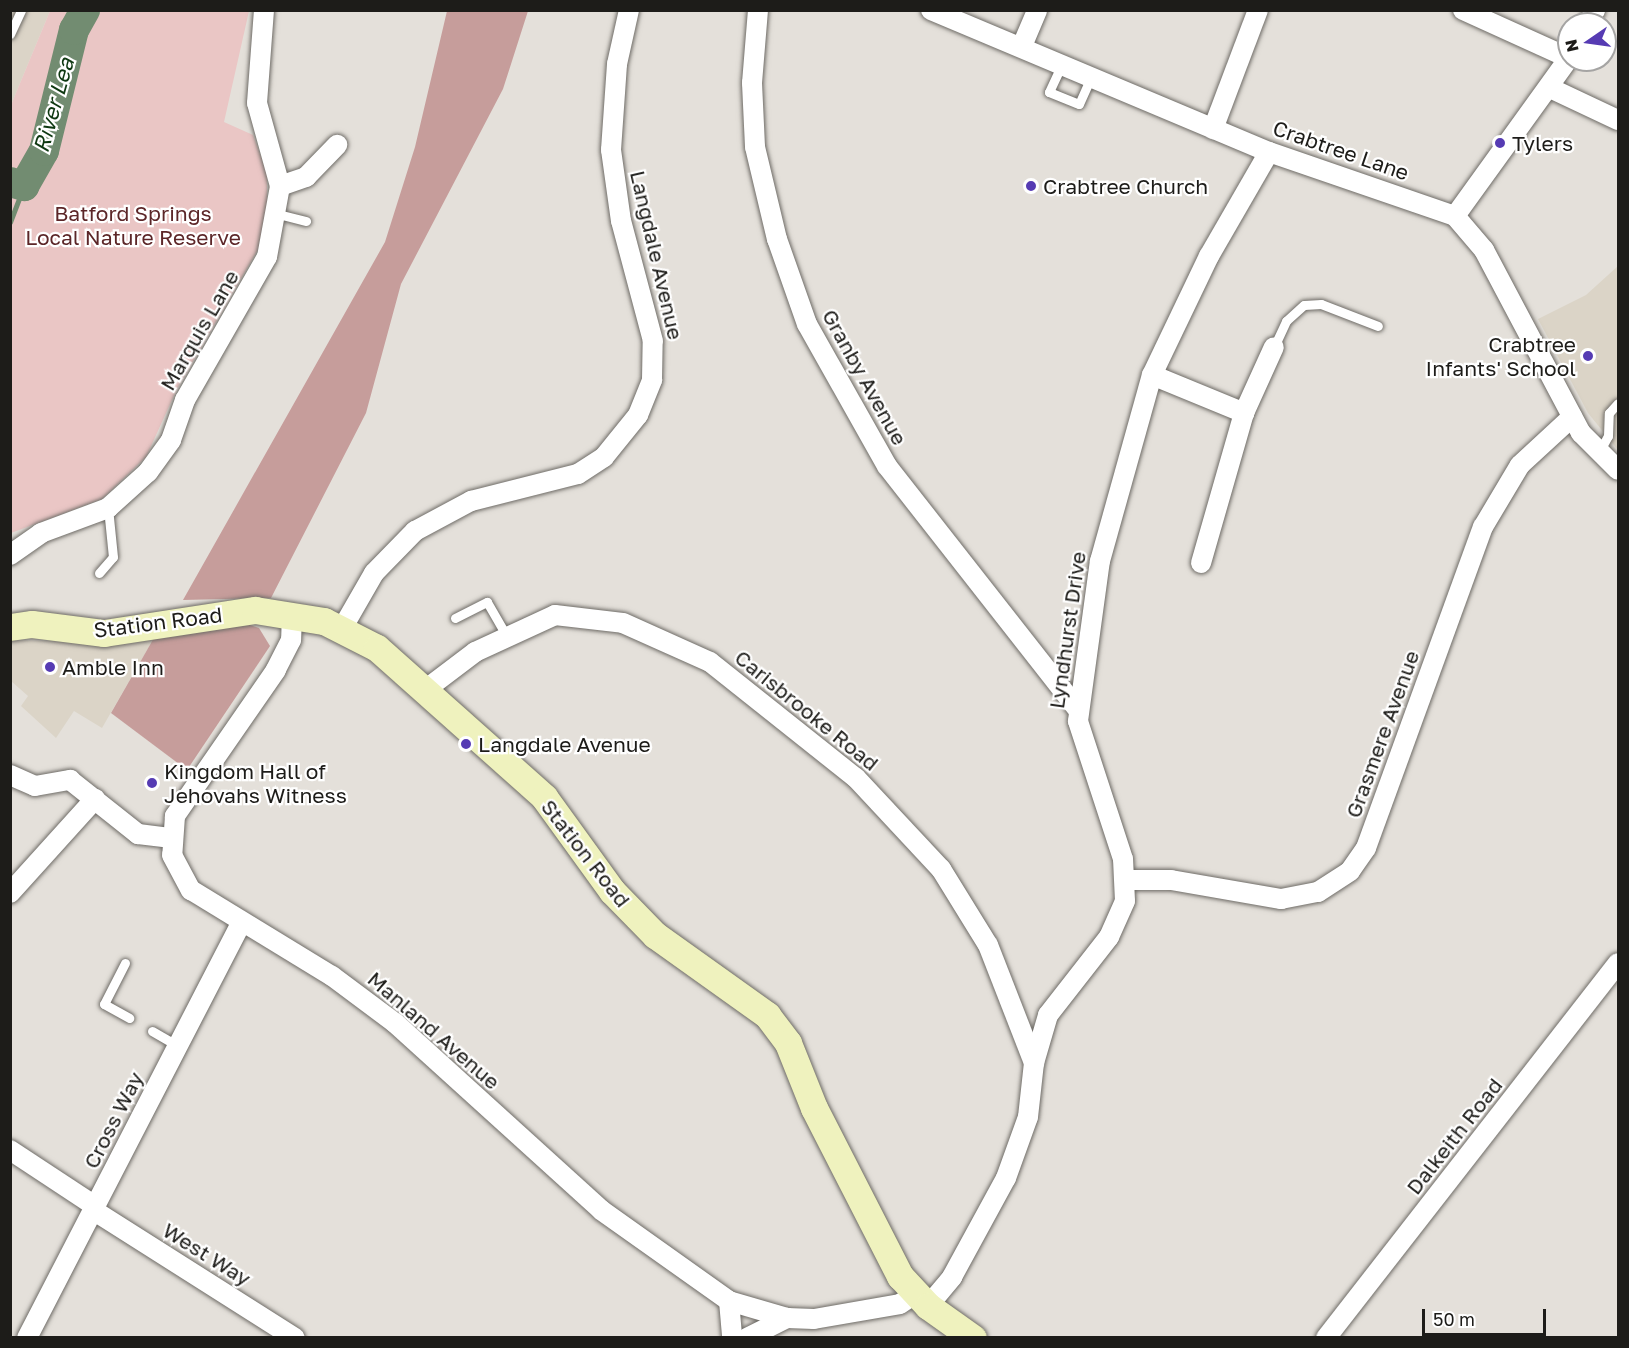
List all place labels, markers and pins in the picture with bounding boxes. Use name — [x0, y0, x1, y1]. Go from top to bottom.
place label: Tylers — [1512, 130, 1573, 156]
marker: Tylers — [1493, 136, 1507, 150]
place label: Crabtree Church — [1043, 173, 1208, 199]
marker: Crabtree Church — [1024, 179, 1038, 193]
place label: Crabtree Infants' School — [1426, 331, 1576, 381]
marker: Crabtree Infants' School — [1581, 349, 1595, 363]
place label: Amble Inn — [62, 654, 164, 680]
marker: Amble Inn — [43, 660, 57, 674]
place label: Langdale Avenue — [478, 731, 651, 757]
marker: Langdale Avenue — [459, 737, 473, 751]
place label: Kingdom Hall of Jehovahs Witness — [164, 758, 347, 808]
marker: Kingdom Hall of Jehovahs Witness — [145, 776, 159, 790]

